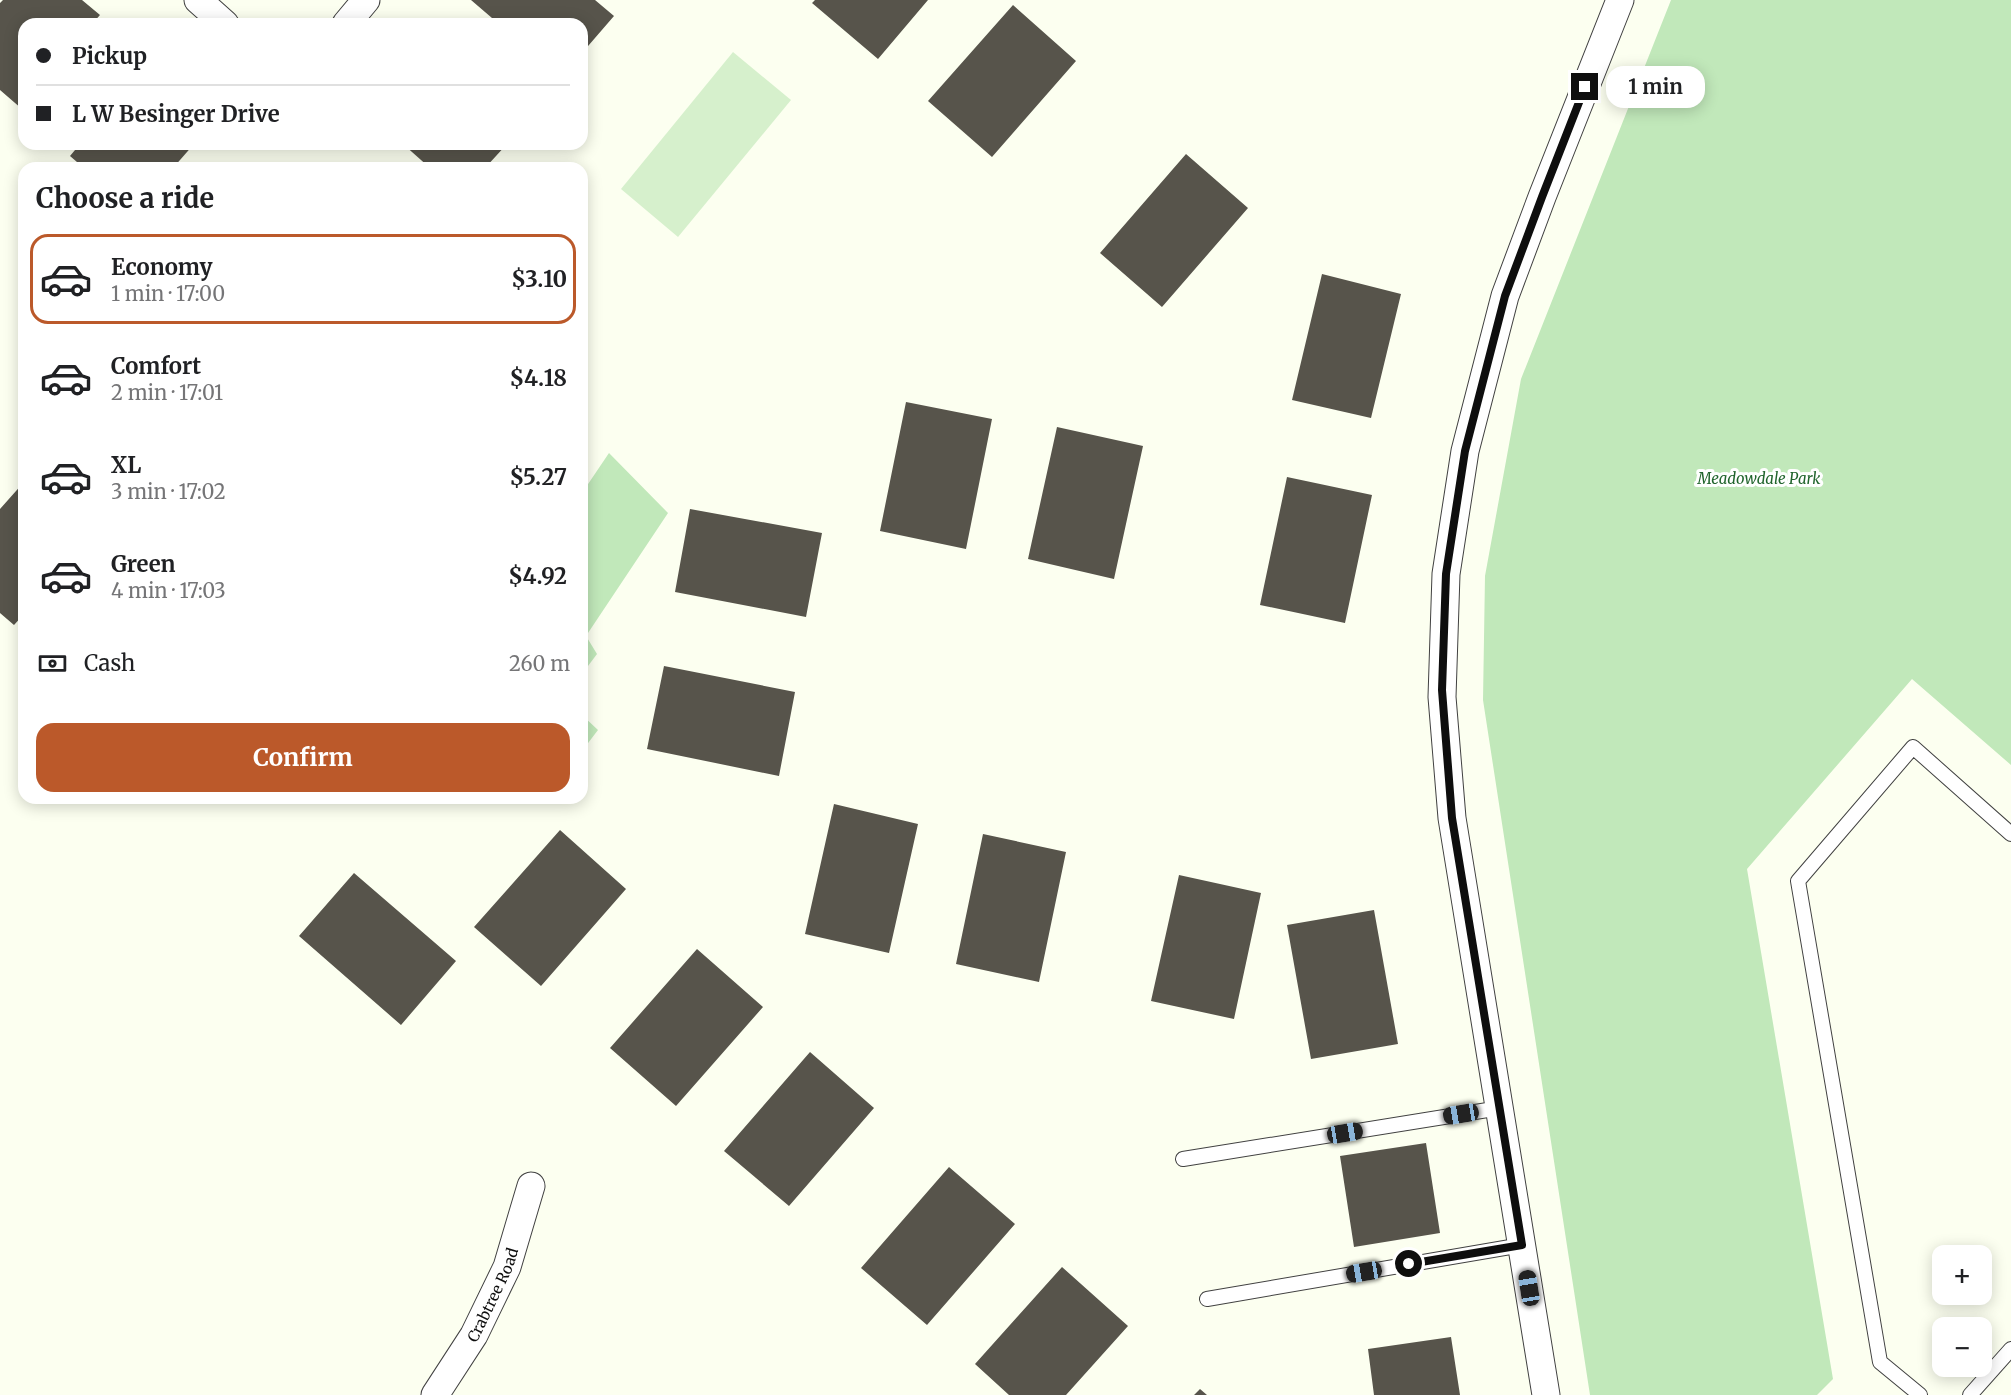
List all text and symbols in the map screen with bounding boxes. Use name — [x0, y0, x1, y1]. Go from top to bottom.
text: Pickup — [72, 42, 147, 70]
callout: 1 min — [1606, 66, 1705, 108]
route end — [1571, 73, 1598, 100]
text: 1 min — [1628, 74, 1683, 99]
text: L W Besinger Drive — [72, 100, 280, 128]
text: Choose a ride — [36, 181, 214, 215]
icon: car — [39, 252, 93, 306]
text: Economy — [111, 253, 212, 281]
text: $3.10 — [511, 265, 567, 293]
text: 1 min · 17:00 — [111, 281, 225, 306]
icon: car — [39, 351, 93, 405]
text: Comfort — [111, 352, 201, 380]
text: $4.18 — [510, 364, 567, 392]
text: 2 min · 17:01 — [111, 380, 223, 405]
icon: car — [39, 450, 93, 504]
text: XL — [111, 451, 141, 479]
text: $5.27 — [510, 463, 567, 491]
park label: Meadowdale Park — [1696, 469, 1821, 488]
text: 3 min · 17:02 — [111, 479, 226, 504]
icon: car — [39, 549, 93, 603]
text: Green — [111, 550, 175, 578]
text: $4.92 — [508, 562, 567, 590]
text: 4 min · 17:03 — [111, 578, 226, 603]
icon: cash — [36, 647, 69, 680]
text: Cash — [84, 649, 135, 677]
text: 260 m — [509, 651, 570, 676]
button: Confirm — [36, 723, 570, 792]
car — [1442, 1102, 1480, 1126]
car — [1326, 1121, 1364, 1145]
street label: Crabtree Road — [463, 1245, 522, 1345]
map controls — [1932, 1245, 1992, 1377]
button: + — [1932, 1245, 1992, 1305]
route start — [1395, 1250, 1422, 1277]
car — [1345, 1260, 1383, 1284]
car — [1517, 1269, 1541, 1307]
button: − — [1932, 1317, 1992, 1377]

